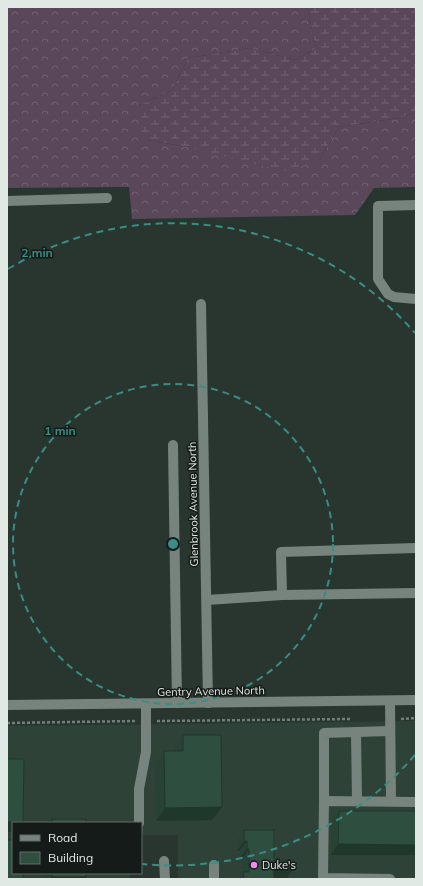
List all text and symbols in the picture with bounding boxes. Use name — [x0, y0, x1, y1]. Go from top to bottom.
text: 2 min — [21, 245, 53, 260]
text: 1 min — [44, 423, 76, 438]
street label: Glenbrook Avenue North — [185, 441, 201, 567]
centre of rings — [166, 537, 180, 551]
street label: Gentry Avenue North — [157, 683, 265, 699]
legend — [12, 822, 142, 874]
text: Road — [48, 830, 77, 845]
text: Building — [48, 850, 93, 865]
place label: Duke's — [262, 858, 296, 872]
marker: Duke's — [249, 860, 259, 870]

